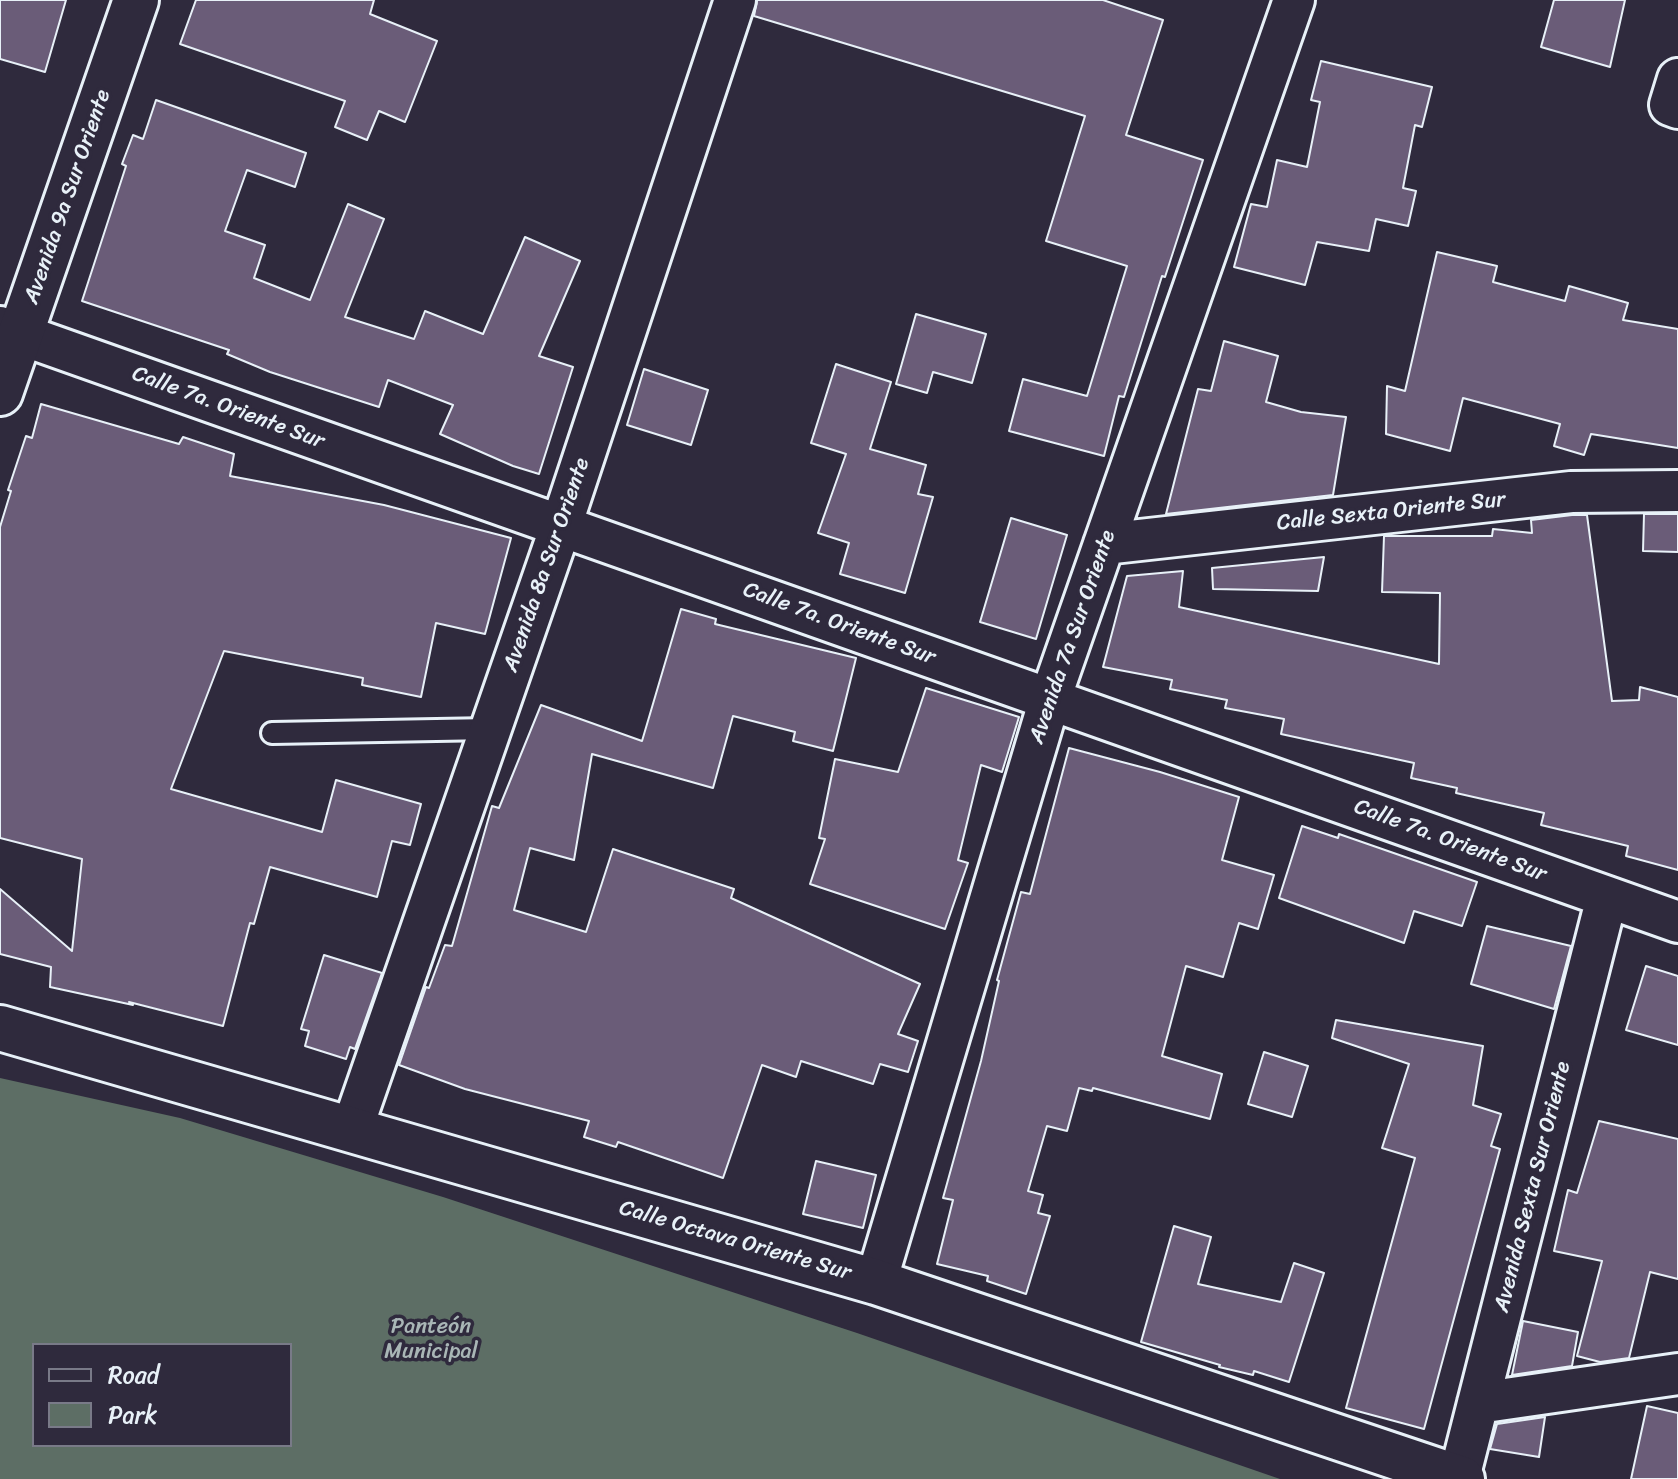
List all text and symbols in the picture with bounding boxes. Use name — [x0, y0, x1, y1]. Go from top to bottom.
street label: Avenida 9a Sur Oriente — [19, 86, 117, 308]
street label: Calle 7a. Oriente Sur — [128, 361, 328, 455]
street label: Avenida 8a Sur Oriente — [498, 455, 596, 675]
street label: Calle Sexta Oriente Sur — [1276, 487, 1506, 537]
street label: Avenida 7a Sur Oriente — [1024, 527, 1122, 747]
street label: Calle 7a. Oriente Sur — [739, 577, 939, 671]
street label: Calle 7a. Oriente Sur — [1350, 794, 1550, 888]
street label: Avenida Sexta Sur Oriente — [1489, 1059, 1577, 1315]
street label: Calle Octava Oriente Sur — [616, 1195, 854, 1287]
park label: Panteón Municipal — [384, 1314, 478, 1366]
legend — [32, 1343, 292, 1447]
text: Road — [108, 1354, 159, 1396]
text: Park — [108, 1394, 157, 1436]

